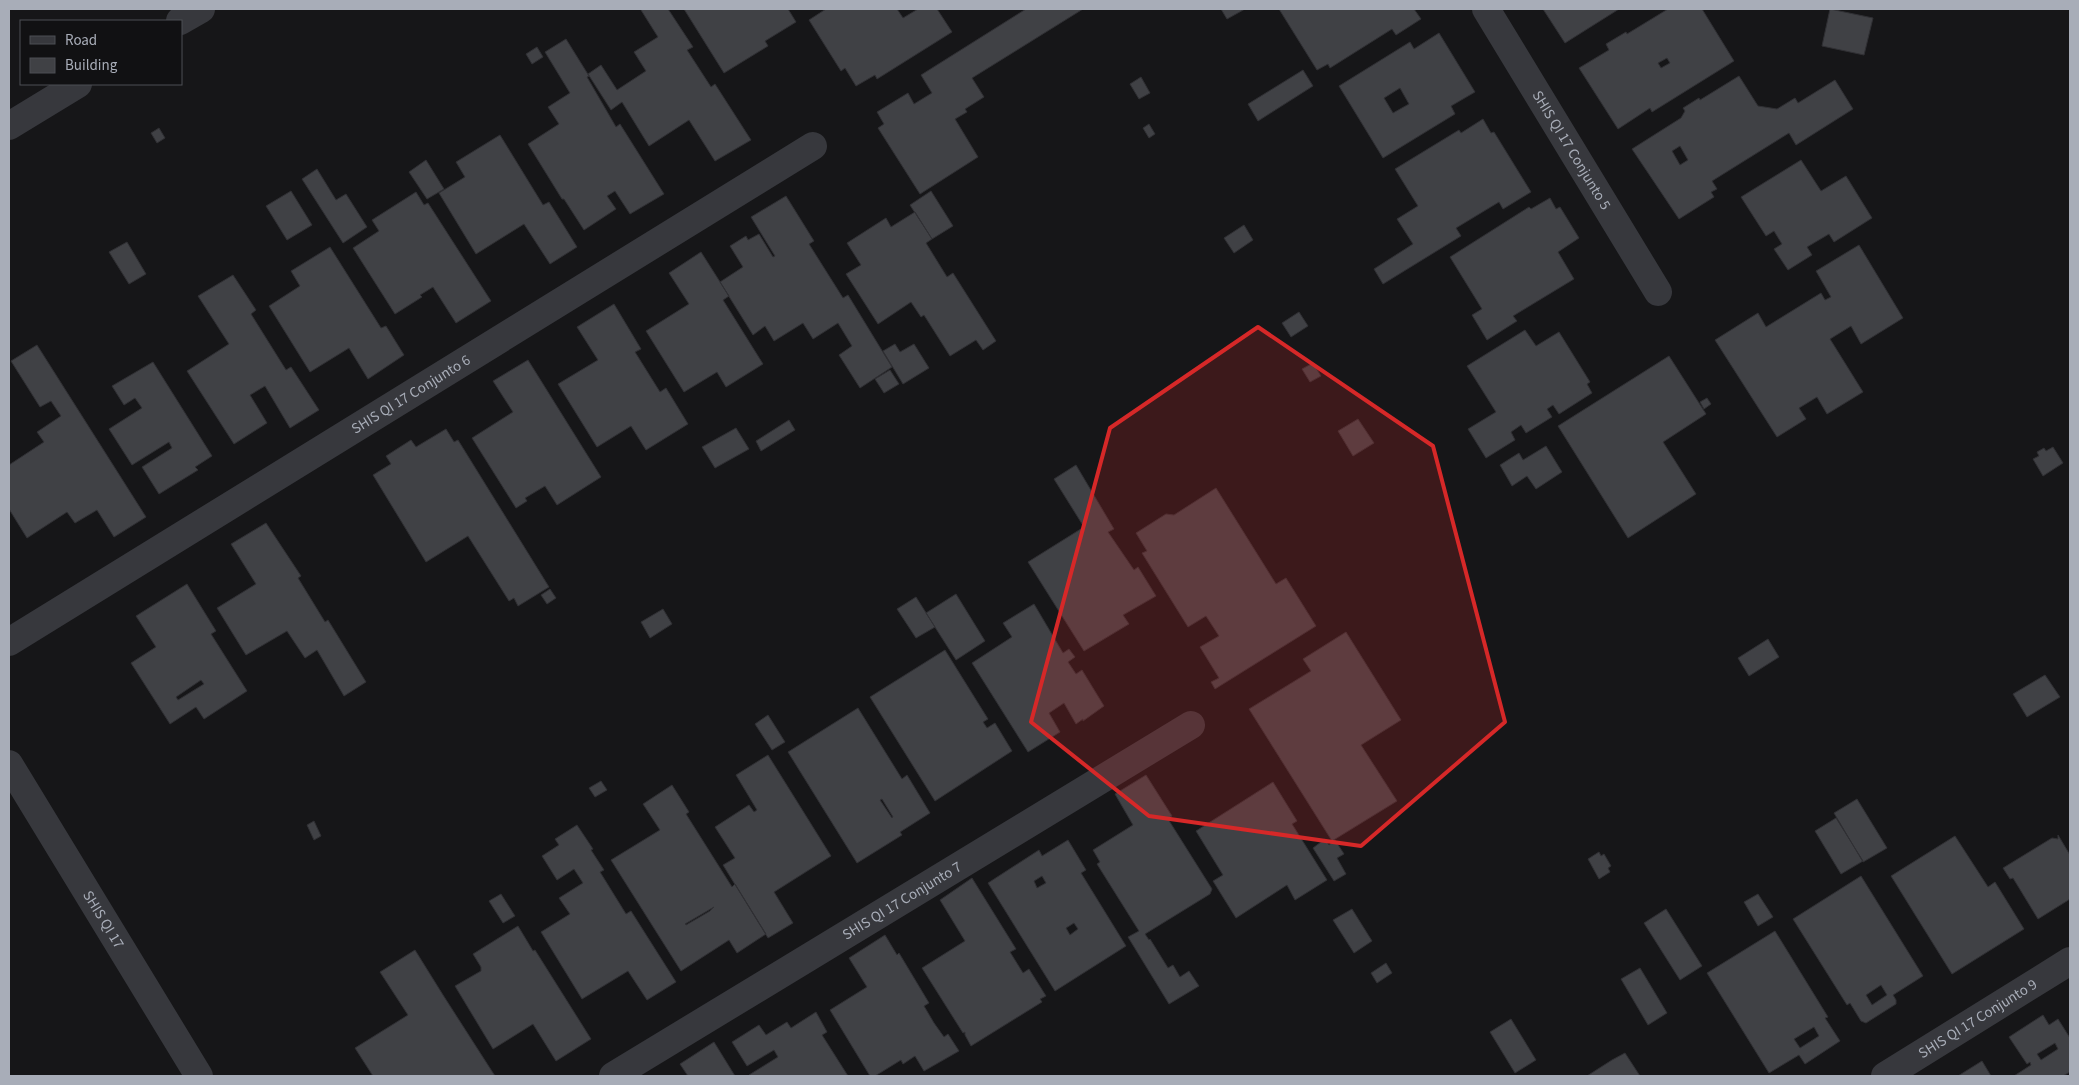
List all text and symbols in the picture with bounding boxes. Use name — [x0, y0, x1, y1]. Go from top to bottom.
legend — [20, 20, 182, 85]
text: Road — [65, 30, 97, 51]
text: Building — [65, 55, 118, 76]
street label: SHIS QI 17 Conjunto 5 — [1527, 86, 1616, 214]
street label: SHIS QI 17 Conjunto 6 — [347, 349, 474, 439]
street label: SHIS QI 17 Conjunto 7 — [838, 856, 966, 945]
street label: SHIS QI 17 — [78, 886, 129, 953]
street label: SHIS QI 17 Conjunto 9 — [1914, 974, 2041, 1063]

